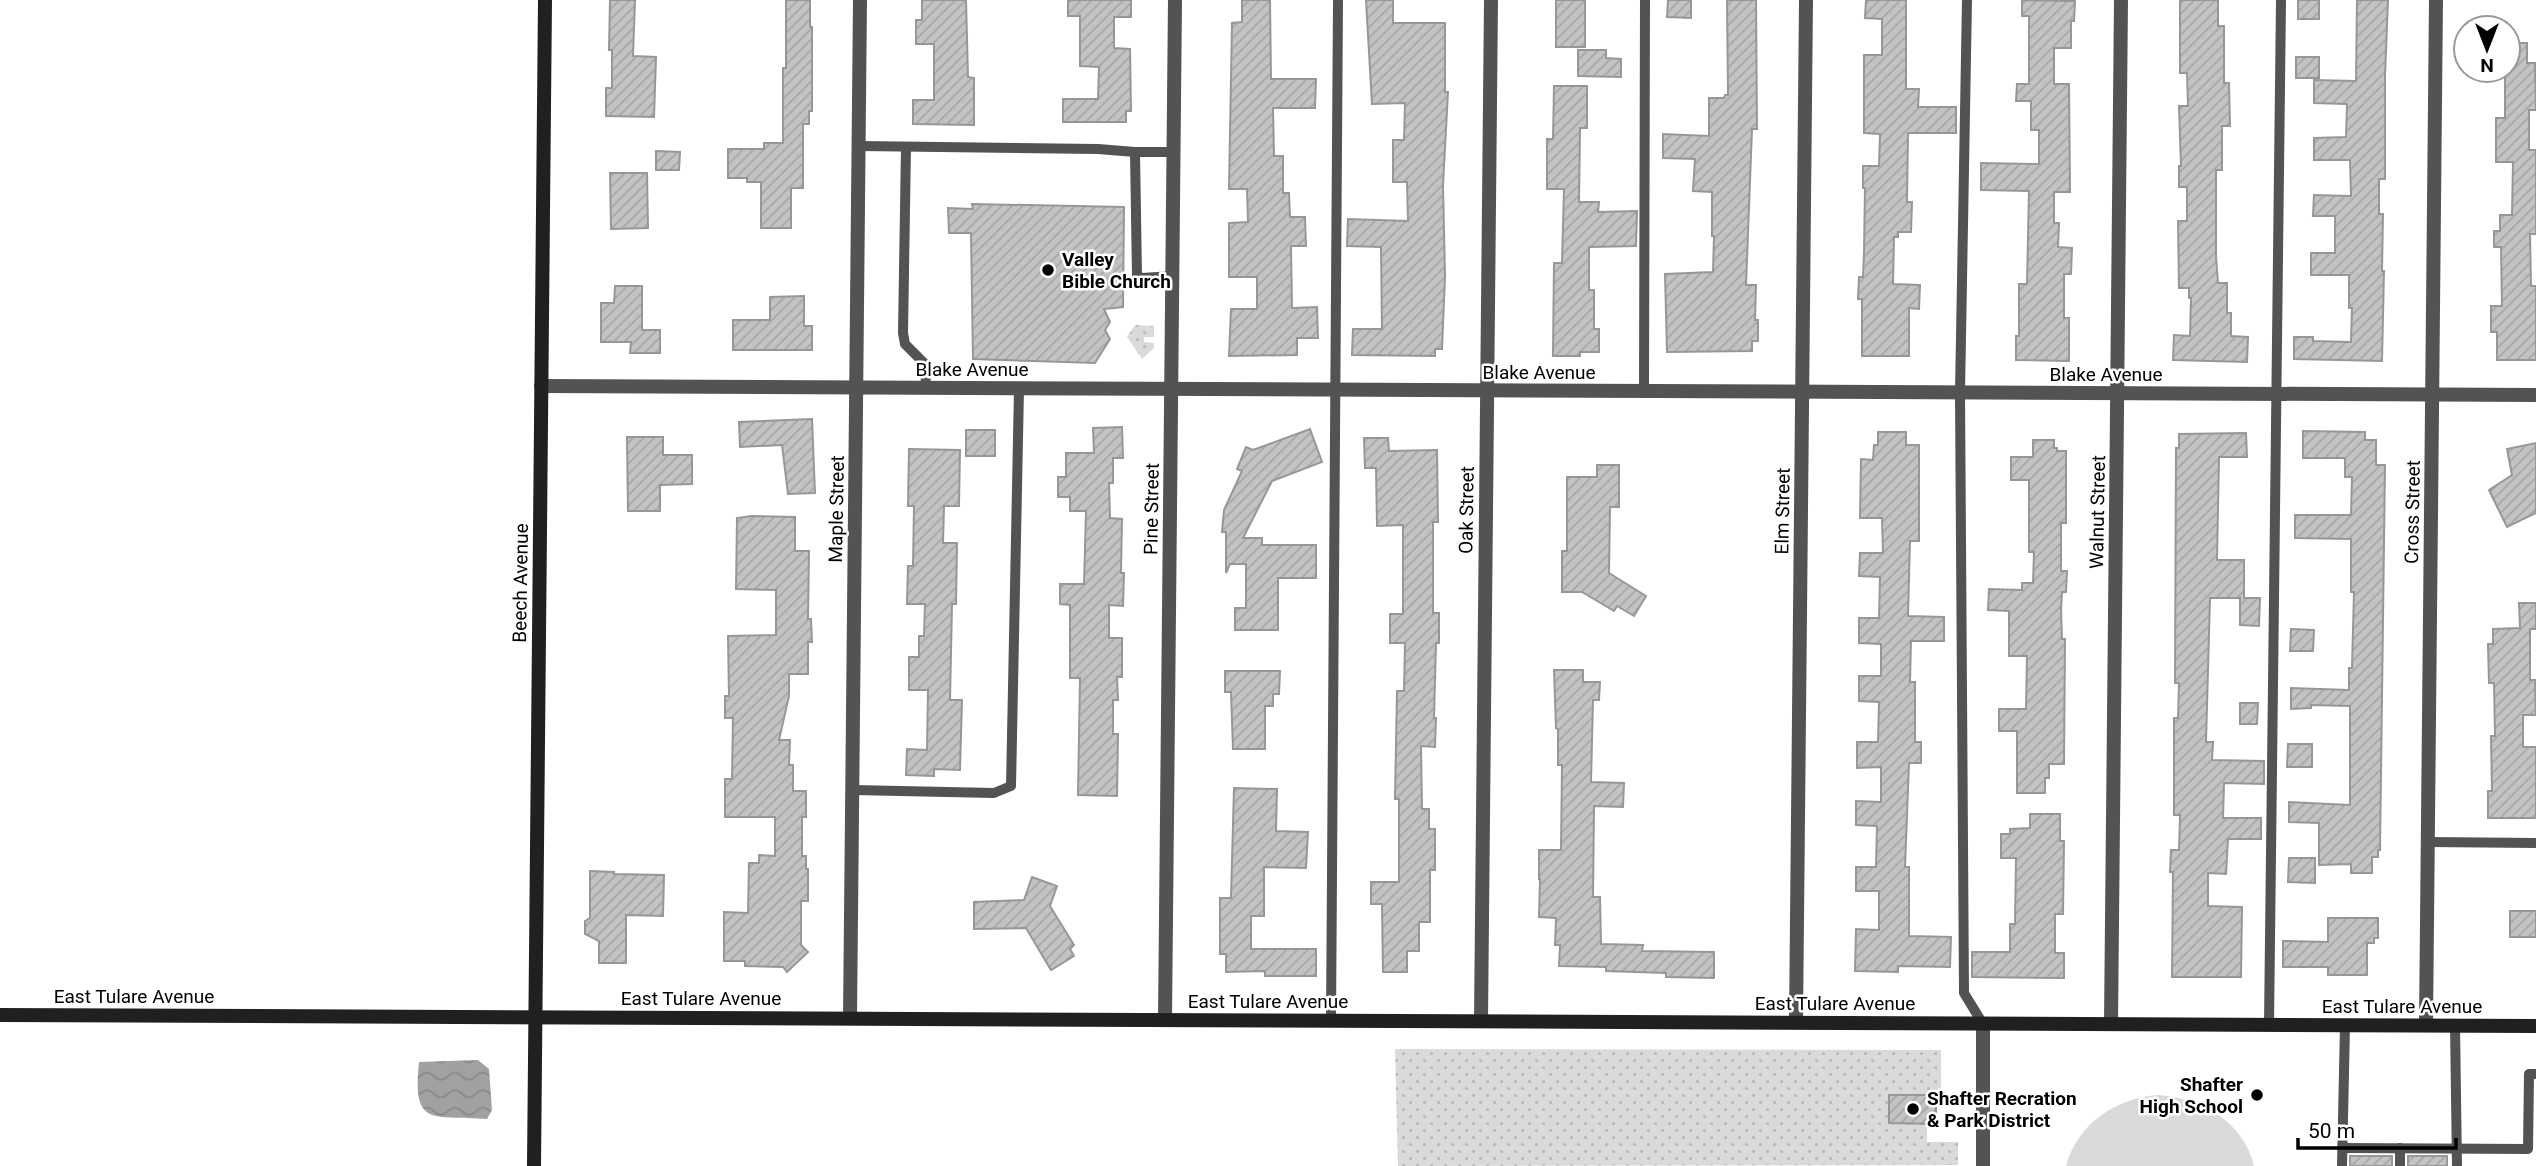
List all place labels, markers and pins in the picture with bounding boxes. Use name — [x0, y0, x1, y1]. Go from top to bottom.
place label: Valley Bible Church — [1062, 248, 1171, 293]
marker: Valley Bible Church — [1040, 262, 1056, 278]
place label: Shafter High School — [2140, 1073, 2243, 1118]
place label: Shafter Recration & Park District — [1927, 1087, 2077, 1132]
marker: Shafter High School — [2249, 1087, 2265, 1103]
marker: Shafter Recration & Park District — [1905, 1101, 1921, 1117]

